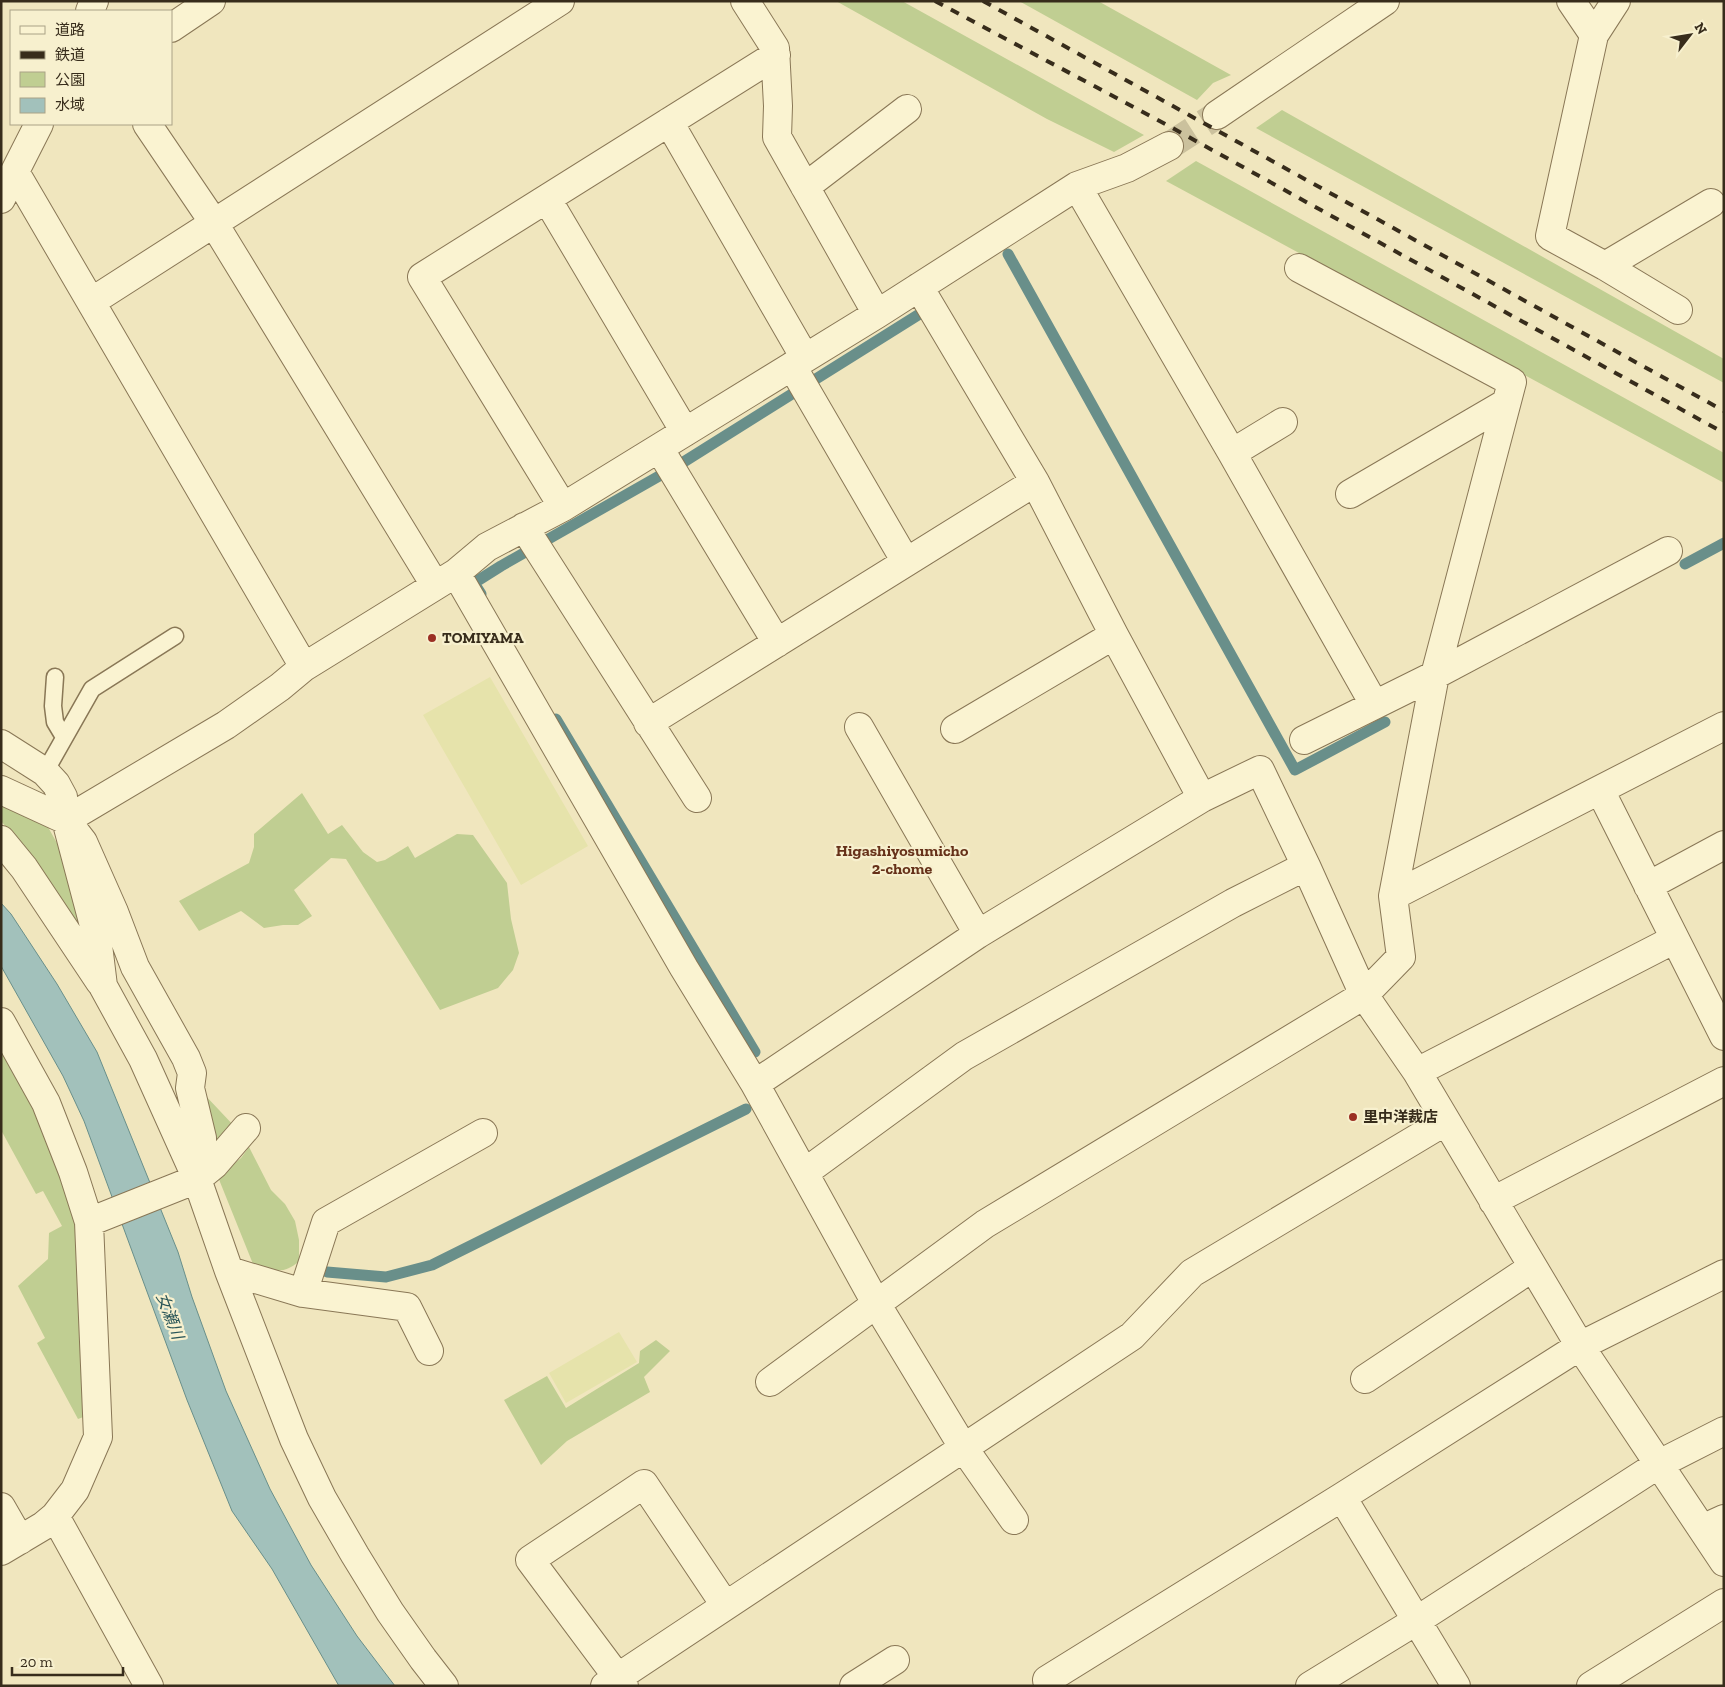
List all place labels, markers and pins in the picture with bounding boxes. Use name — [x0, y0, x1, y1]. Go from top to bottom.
place label: TOMIYAMA — [442, 629, 524, 647]
marker: TOMIYAMA — [426, 632, 438, 644]
place label: 里中洋裁店 — [1363, 1108, 1438, 1126]
marker: 里中洋裁店 — [1347, 1111, 1359, 1123]

